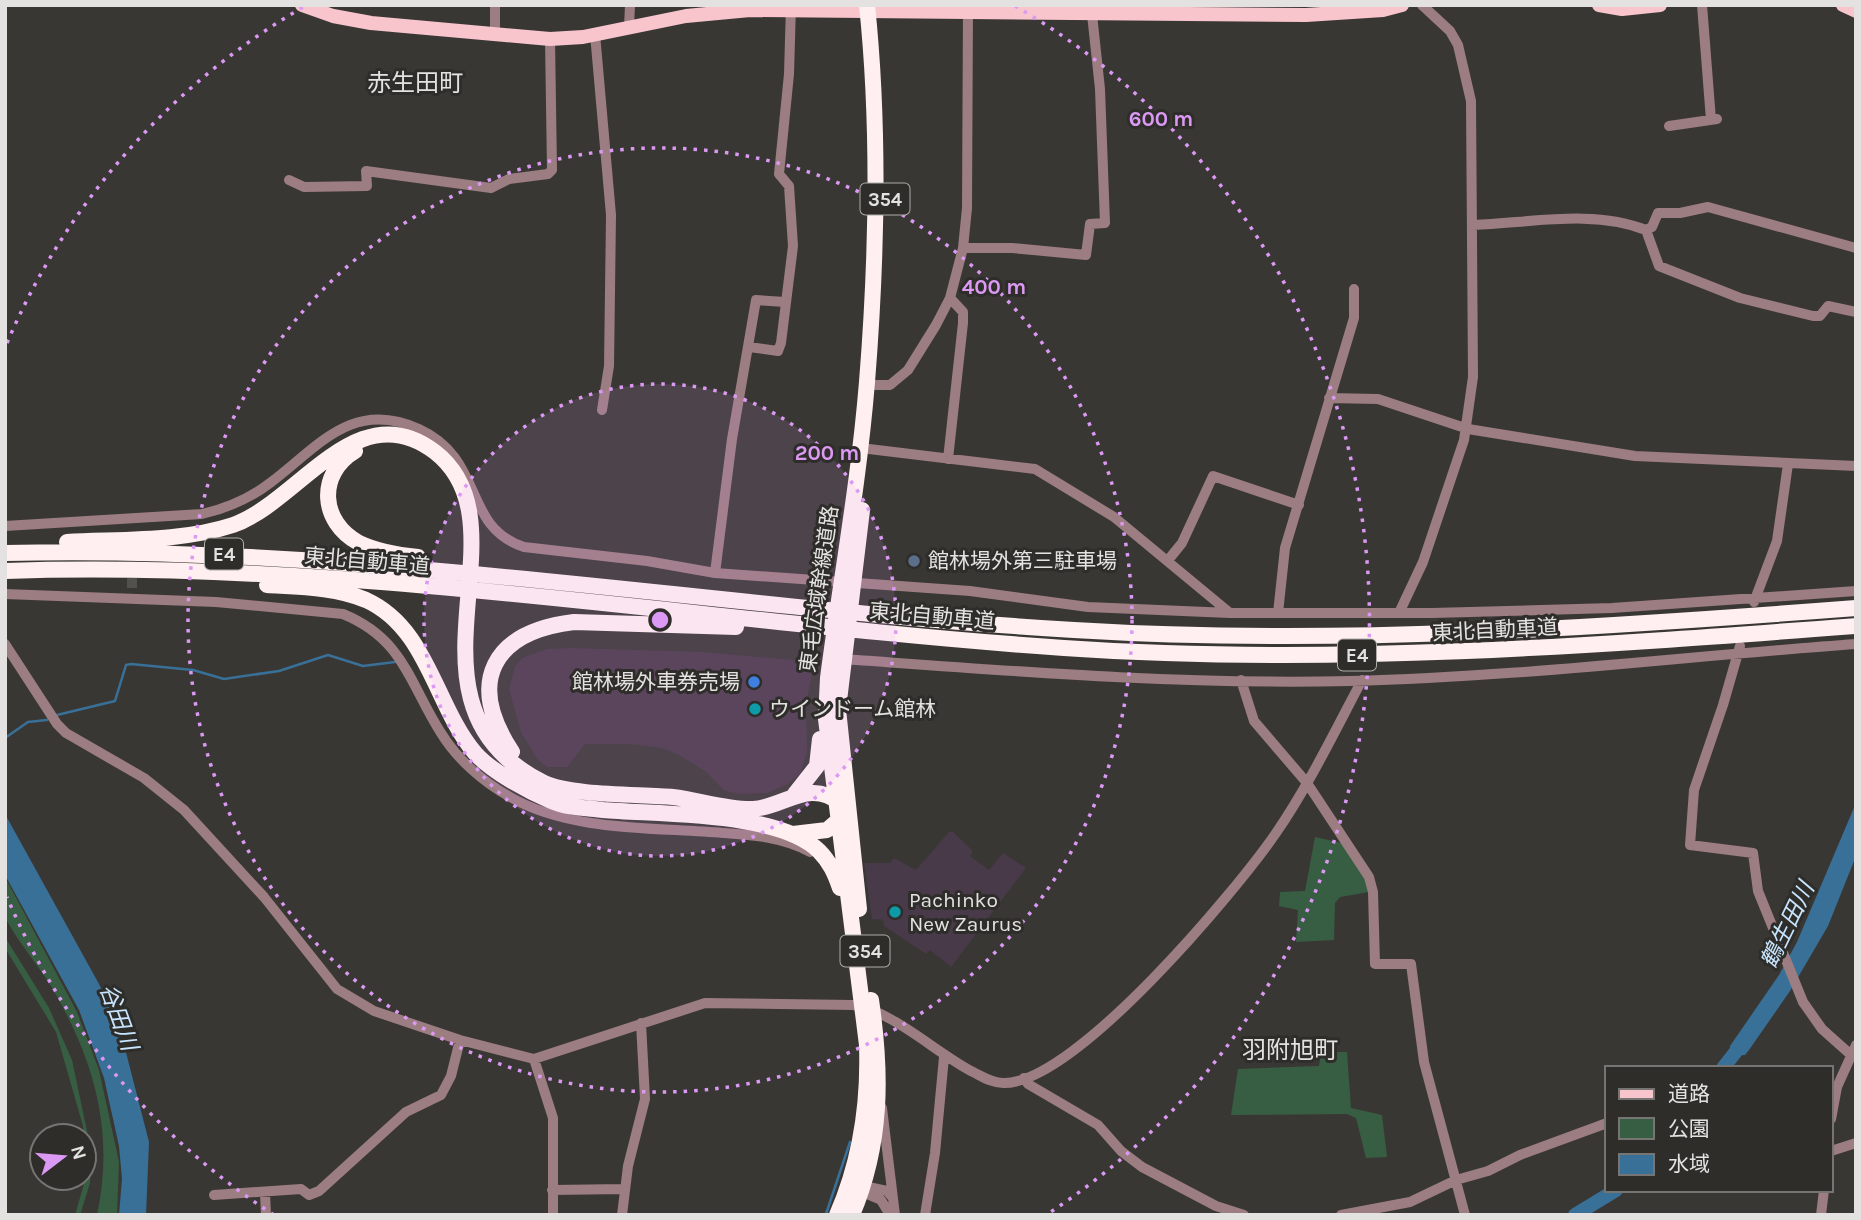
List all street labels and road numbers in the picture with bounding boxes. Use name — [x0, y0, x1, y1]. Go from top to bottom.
road number: 354 — [860, 183, 910, 214]
street label: 東毛広域幹線道路 — [795, 504, 843, 674]
road number: E4 — [205, 538, 243, 569]
street label: 東北自動車道 — [303, 544, 431, 578]
street label: 東北自動車道 — [868, 599, 996, 633]
street label: 東北自動車道 — [1431, 615, 1559, 645]
road number: E4 — [1338, 640, 1376, 670]
road number: 354 — [840, 936, 890, 967]

